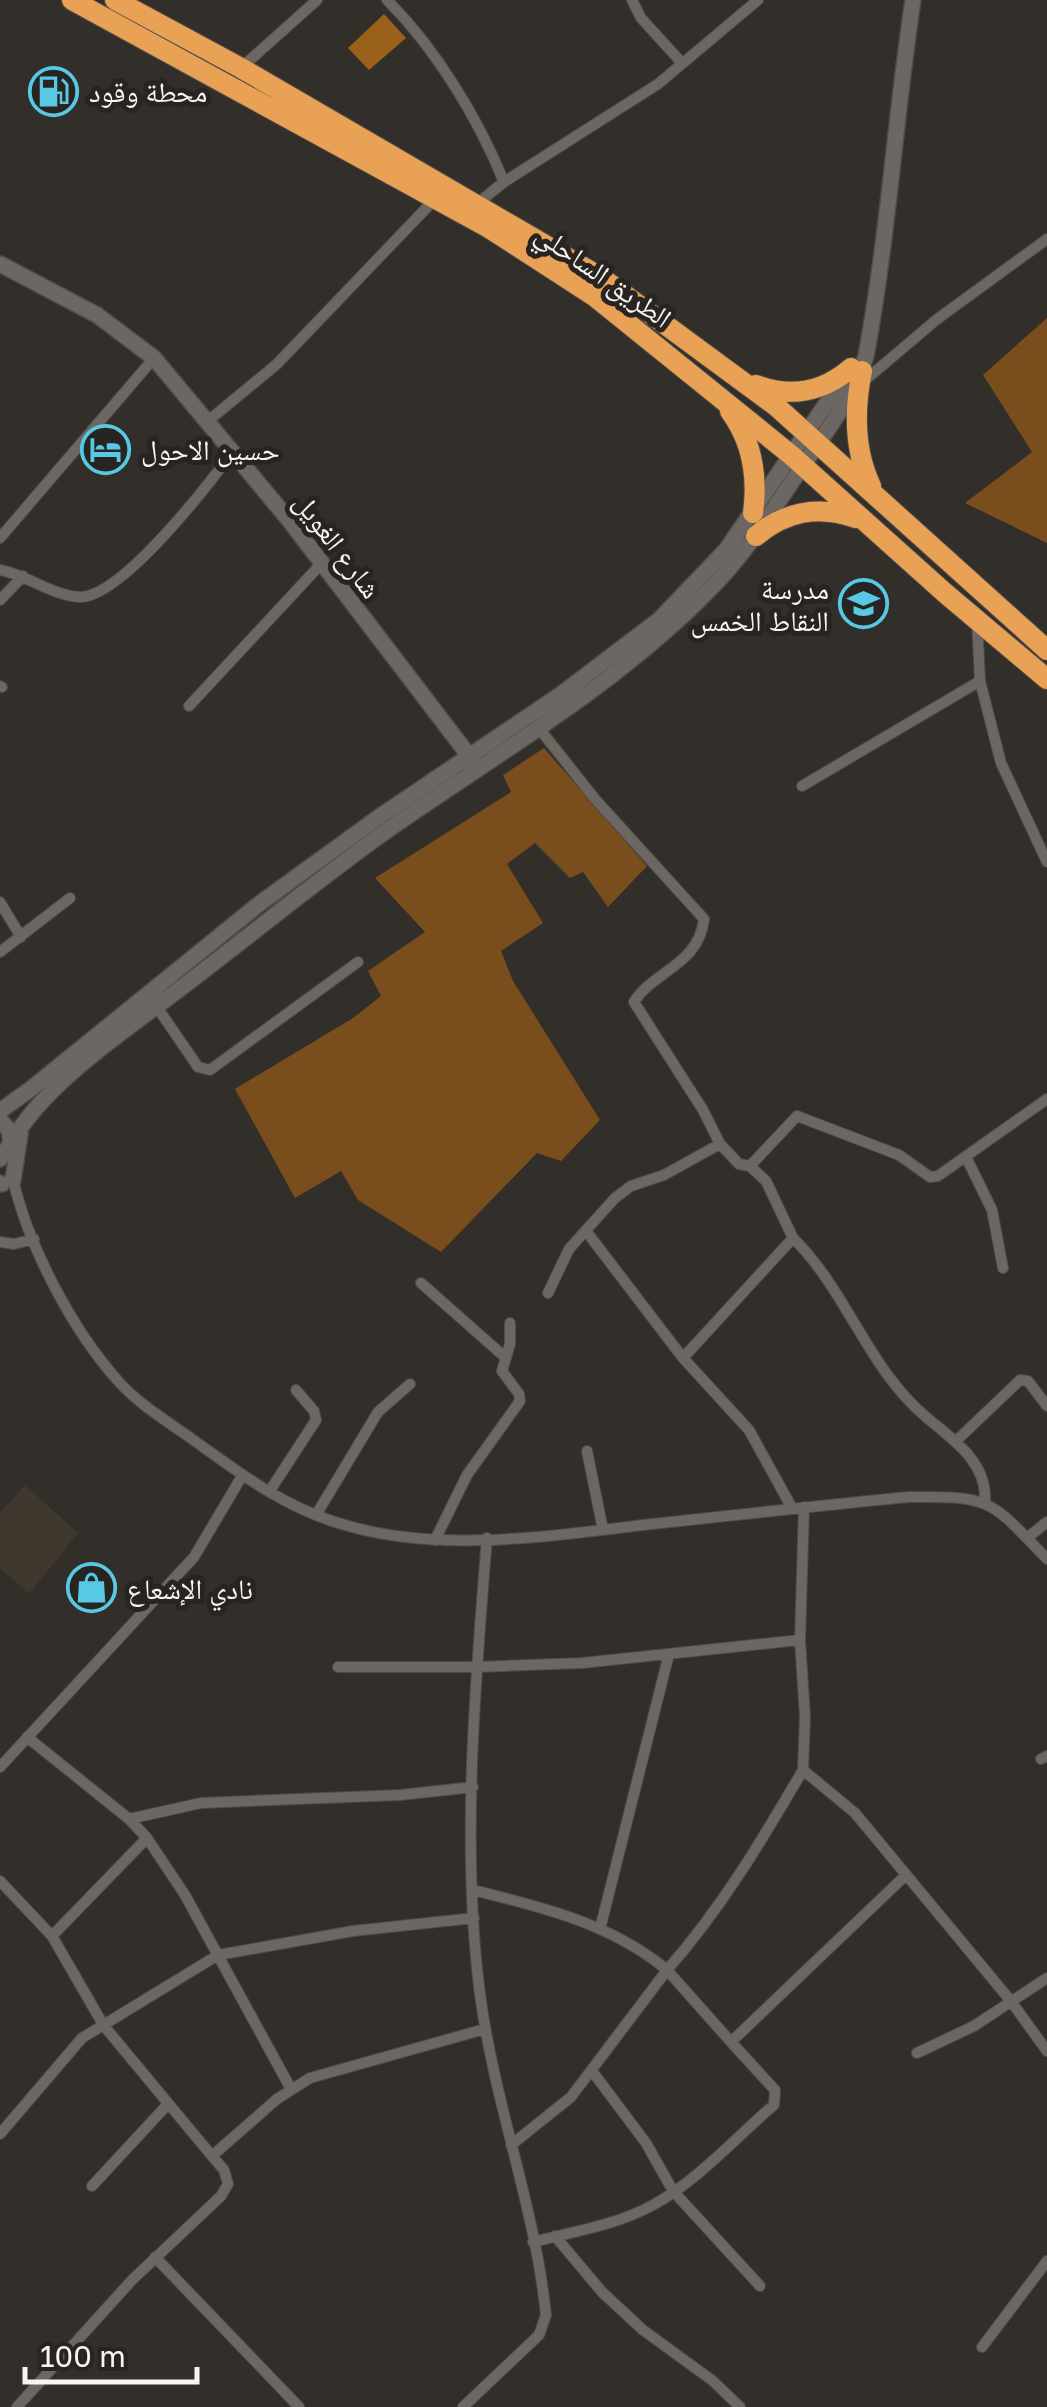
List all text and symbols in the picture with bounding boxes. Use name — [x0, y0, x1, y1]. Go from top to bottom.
fuel station icon: محطة وقود — [28, 65, 80, 117]
place label: محطة وقود — [89, 75, 207, 108]
street label: الطريق الساحلي — [526, 216, 678, 340]
hotel icon: حسين الاحول — [80, 423, 132, 475]
place label: حسين الاحول — [141, 433, 280, 468]
street label: شارع الغويل — [286, 486, 388, 606]
place label: مدرسة النقاط الخمس — [690, 572, 829, 639]
school or university icon: مدرسة النقاط الخمس — [838, 578, 890, 630]
shop icon: نادي الإشعاع — [66, 1562, 118, 1614]
place label: نادي الإشعاع — [127, 1572, 253, 1612]
scale bar — [25, 2322, 198, 2384]
text: 100 m — [40, 2338, 126, 2374]

